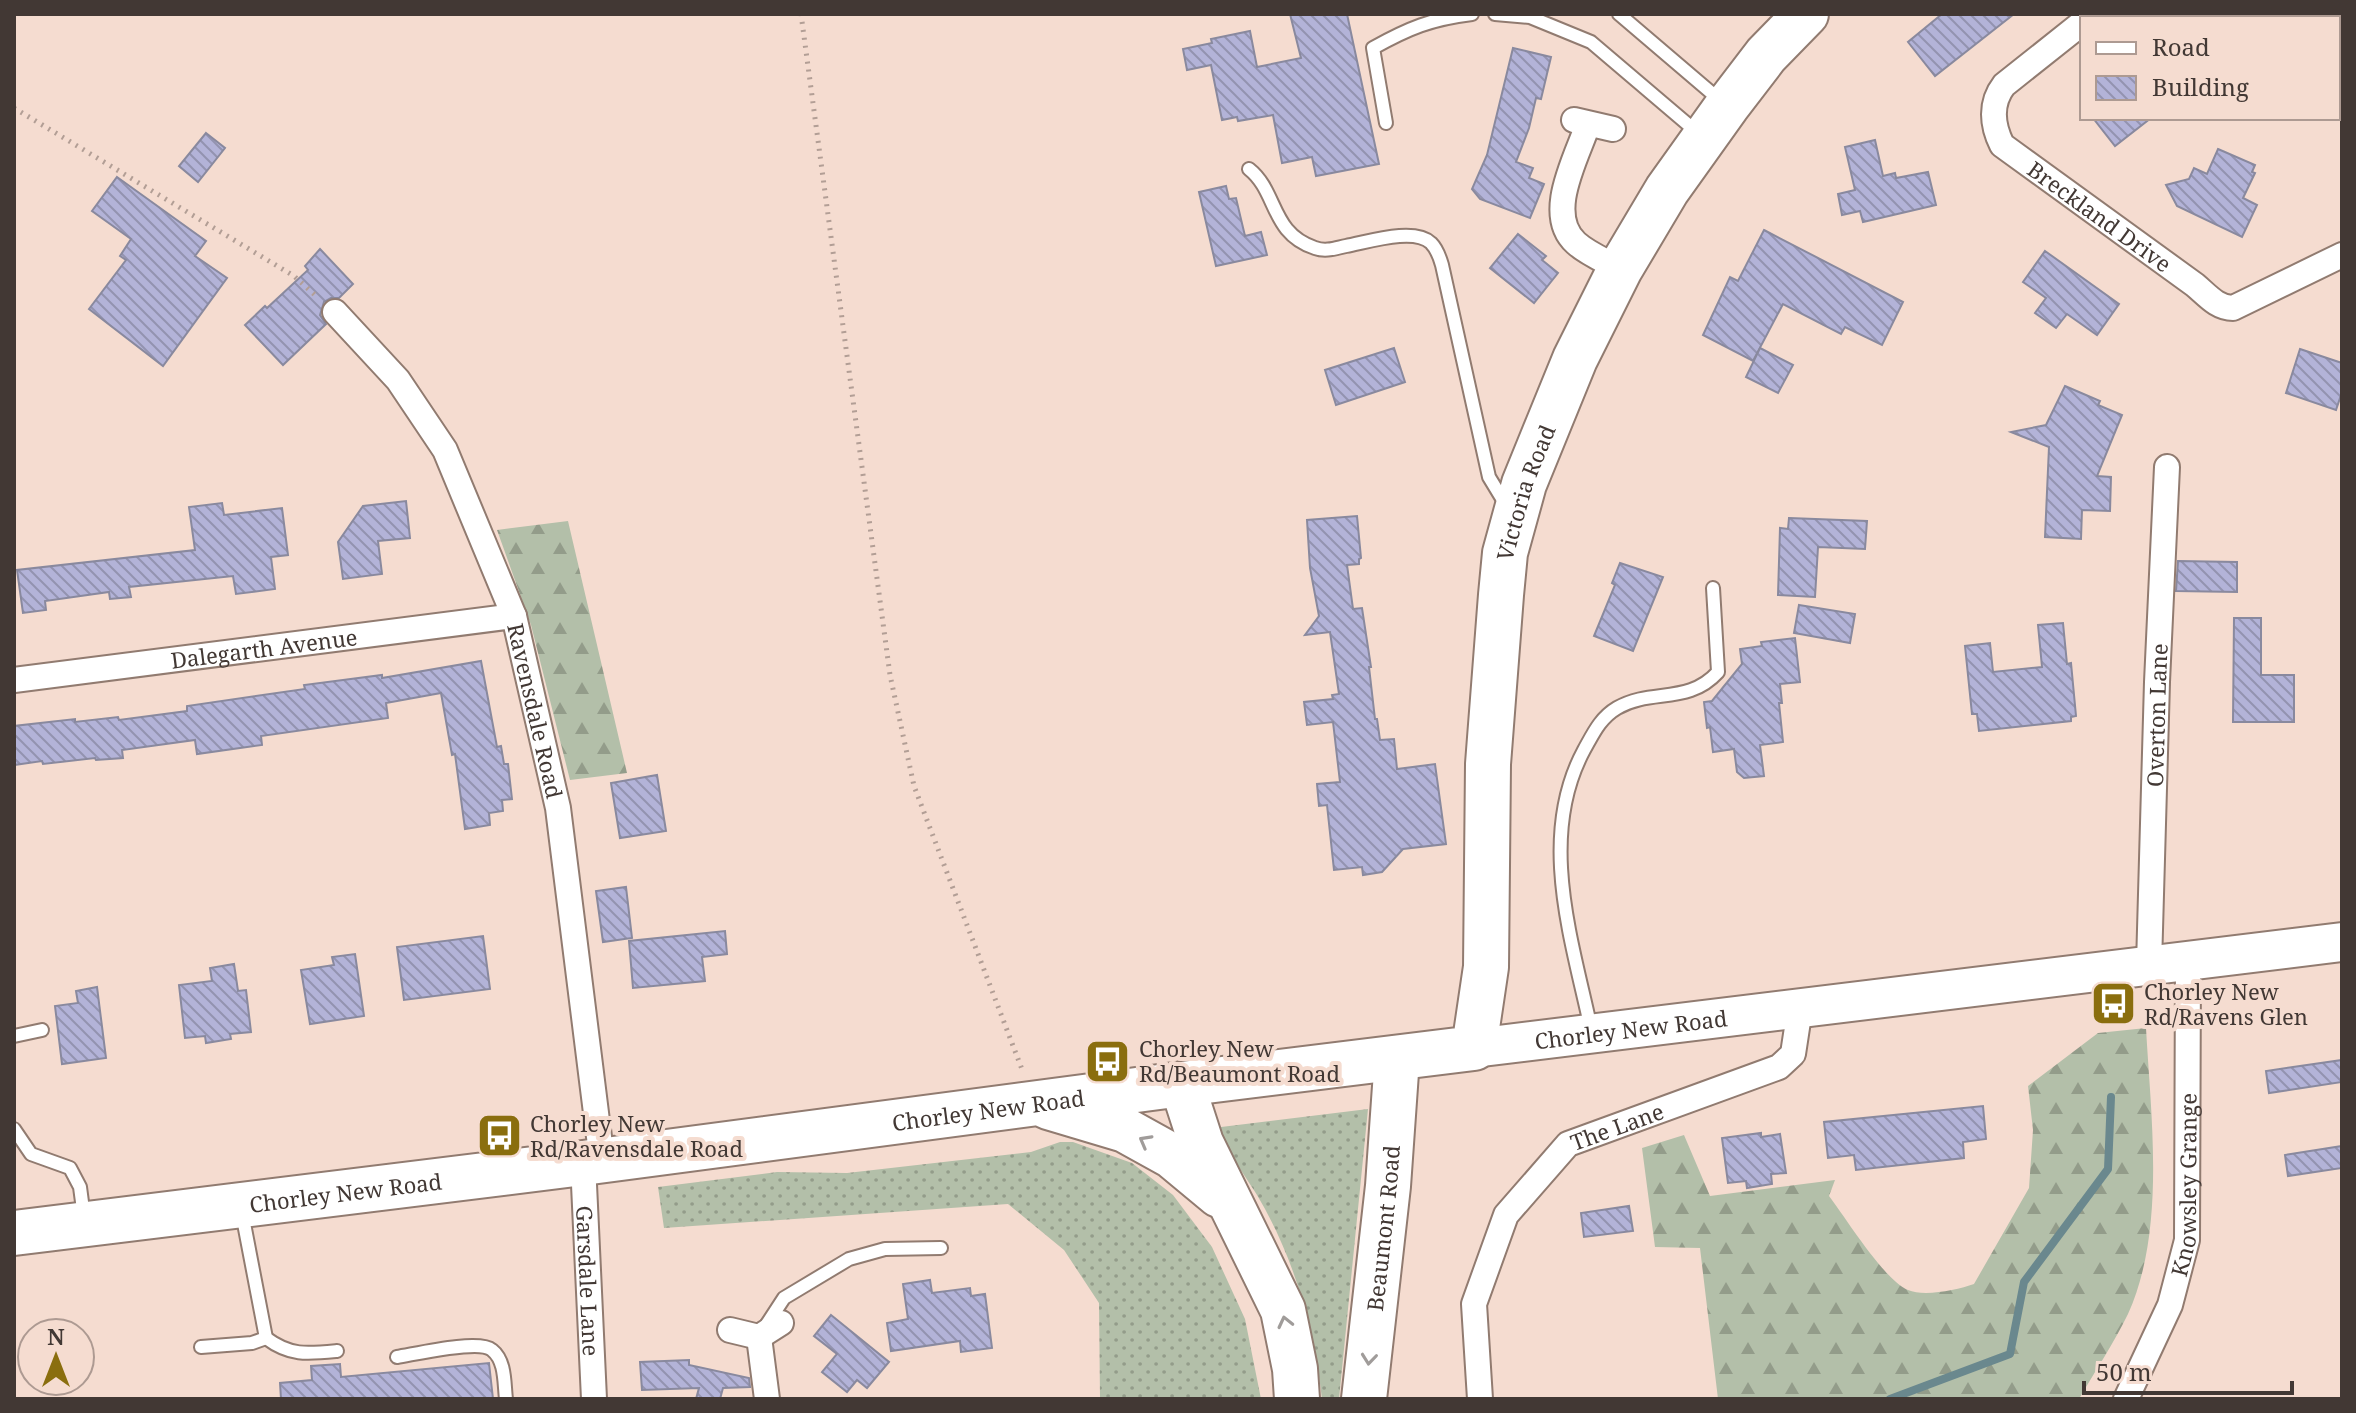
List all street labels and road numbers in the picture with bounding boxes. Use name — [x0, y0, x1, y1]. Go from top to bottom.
street label: Breckland Drive — [2022, 154, 2178, 278]
street label: Victoria Road — [1489, 420, 1562, 564]
street label: Ravensdale Road — [501, 620, 570, 802]
street label: Dalegarth Avenue — [169, 621, 359, 675]
street label: Overton Lane — [2139, 643, 2174, 787]
street label: Chorley New Road — [1533, 1002, 1729, 1055]
street label: Chorley New Road — [890, 1082, 1087, 1137]
street label: Knowsley Grange — [2163, 1093, 2203, 1280]
street label: The Lane — [1566, 1095, 1668, 1157]
street label: Beaumont Road — [1359, 1144, 1406, 1313]
street label: Chorley New Road — [248, 1165, 444, 1219]
street label: Garsdale Lane — [570, 1205, 607, 1357]

